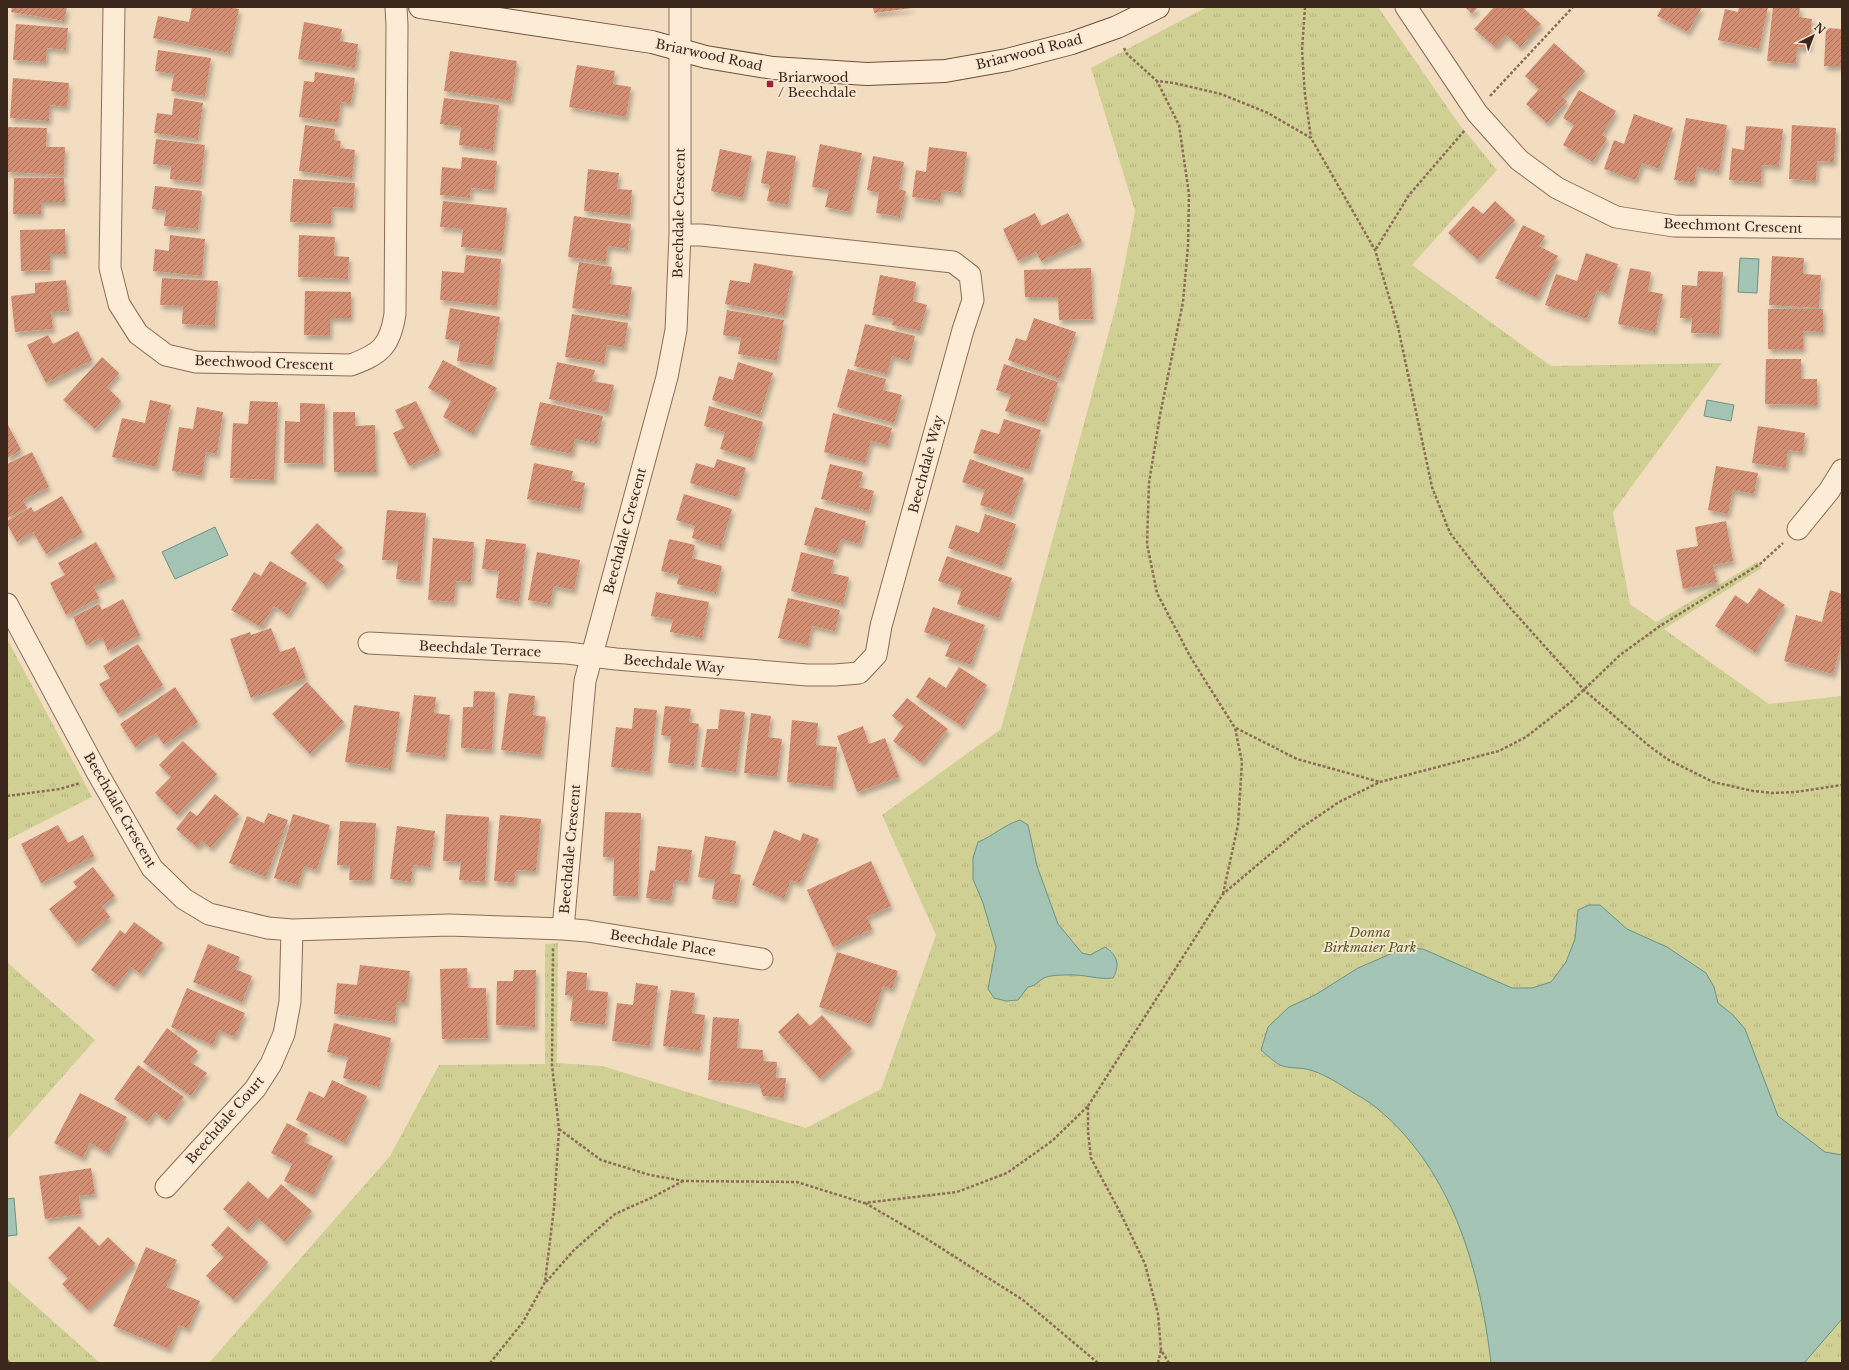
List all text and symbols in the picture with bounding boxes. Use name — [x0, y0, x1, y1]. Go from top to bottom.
north arrow — [1793, 16, 1833, 56]
text: N — [1811, 20, 1829, 38]
street label: Briarwood Road — [974, 31, 1084, 73]
street label: Briarwood Road — [654, 35, 764, 75]
place label: Briarwood / Beechdale — [778, 69, 856, 101]
marker: Briarwood / Beechdale — [765, 79, 775, 89]
street label: Beechdale Crescent — [669, 148, 689, 278]
street label: Beechmont Crescent — [1663, 215, 1803, 237]
street label: Beechwood Crescent — [194, 352, 334, 374]
street label: Beechdale Way — [905, 412, 947, 515]
street label: Beechdale Crescent — [600, 466, 650, 596]
street label: Beechdale Terrace — [418, 637, 542, 661]
street label: Beechdale Way — [623, 651, 726, 677]
street label: Beechdale Crescent — [80, 749, 160, 871]
street label: Beechdale Crescent — [556, 783, 584, 915]
park label: Donna Birkmaier Park — [1322, 924, 1417, 956]
street label: Beechdale Place — [609, 926, 717, 960]
street label: Beechdale Court — [182, 1073, 268, 1167]

